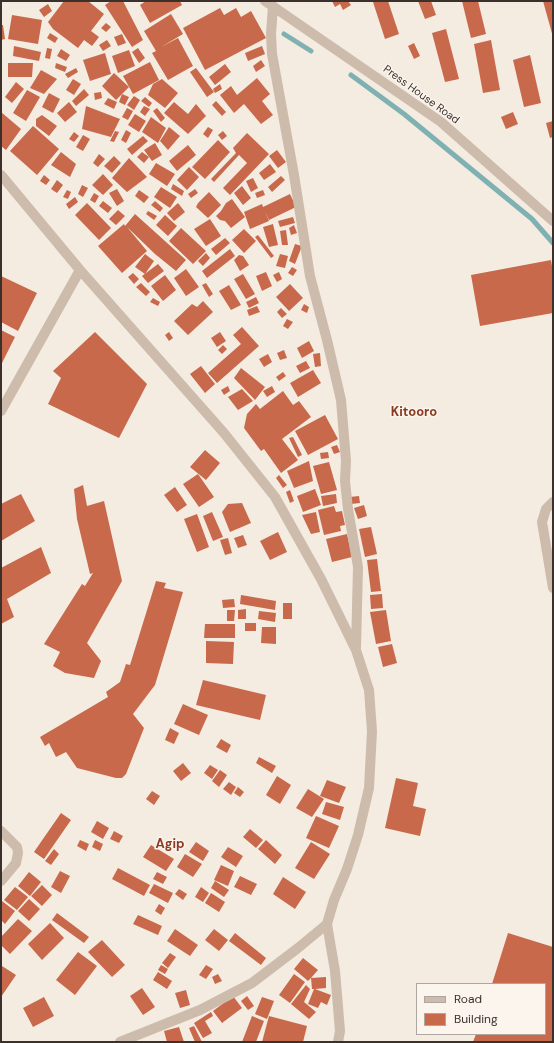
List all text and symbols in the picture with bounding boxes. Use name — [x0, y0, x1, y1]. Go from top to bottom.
street label: Press House Road — [380, 63, 462, 127]
district label: Kitooro — [391, 405, 437, 421]
district label: Agip — [155, 837, 185, 853]
legend — [416, 983, 546, 1035]
text: Road — [454, 991, 482, 1007]
text: Building — [454, 1011, 498, 1027]

